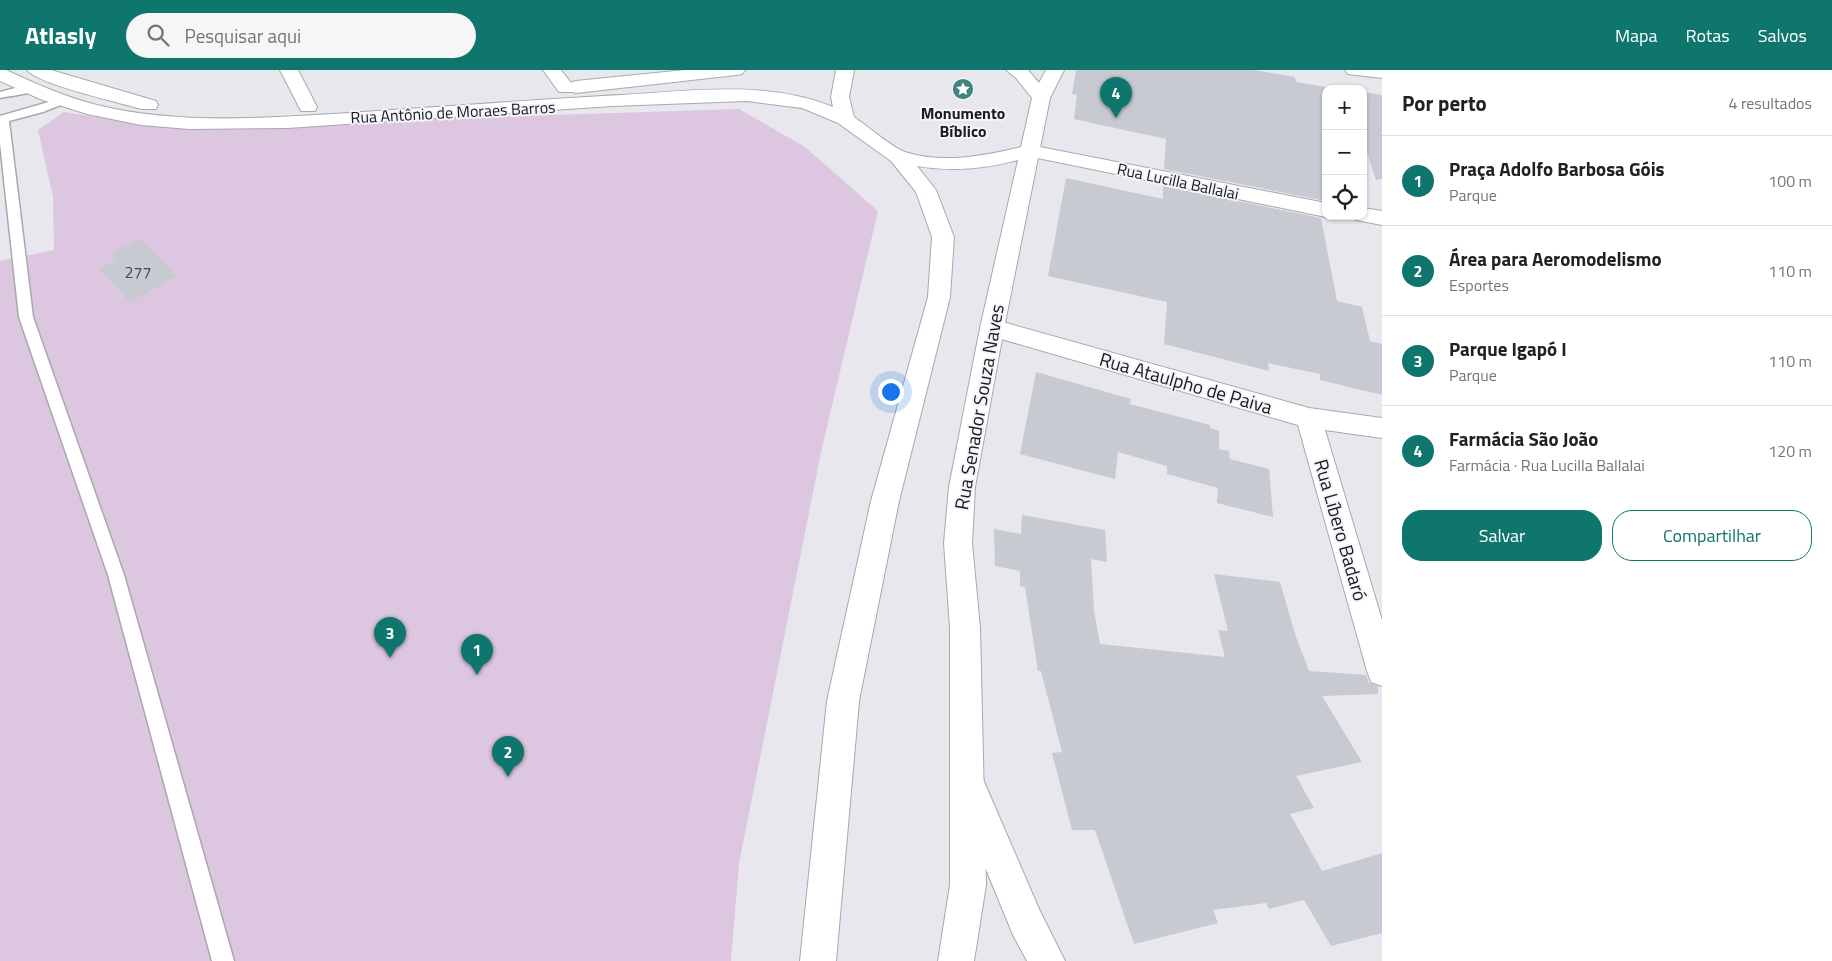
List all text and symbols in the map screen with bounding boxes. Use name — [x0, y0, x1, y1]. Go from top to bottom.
search box — [126, 13, 476, 58]
text: Atlasly — [25, 17, 96, 53]
icon: search — [144, 21, 172, 49]
text: Pesquisar aqui — [184, 21, 301, 50]
text: Mapa — [1615, 22, 1658, 49]
text: Rotas — [1686, 22, 1730, 49]
text: Salvos — [1758, 22, 1807, 49]
place icon: Monumento Bíblico — [951, 77, 975, 101]
pin: 4 — [1100, 77, 1132, 118]
map controls — [1322, 85, 1367, 220]
button: + — [1322, 85, 1367, 130]
text: Por perto — [1402, 87, 1487, 119]
text: 4 resultados — [1728, 91, 1812, 115]
street label: Rua Antônio de Moraes Barros — [350, 95, 556, 129]
place label: Monumento Bíblico — [921, 101, 1005, 143]
button: − — [1322, 130, 1367, 175]
text: Praça Adolfo Barbosa Góis — [1449, 154, 1665, 183]
street label: Rua Lucilla Ballalai — [1115, 156, 1241, 206]
text: 1 — [1414, 169, 1422, 193]
text: 100 m — [1768, 169, 1812, 193]
button: locate — [1322, 175, 1367, 220]
text: Parque — [1449, 183, 1497, 207]
text: Área para Aeromodelismo — [1449, 244, 1662, 273]
text: 2 — [1414, 259, 1422, 283]
text: 110 m — [1768, 259, 1812, 283]
house number: 277 — [125, 260, 151, 284]
text: Esportes — [1449, 273, 1509, 297]
street label: Rua Senador Souza Naves — [946, 302, 1011, 512]
text: Parque Igapó I — [1449, 334, 1567, 363]
street label: Rua Ataulpho de Paiva — [1096, 344, 1277, 421]
text: 3 — [1414, 349, 1422, 373]
text: 110 m — [1768, 349, 1812, 373]
text: Parque — [1449, 363, 1497, 387]
your location — [878, 379, 904, 405]
text: Farmácia São João — [1449, 424, 1598, 453]
text: 4 — [1414, 439, 1422, 463]
text: 120 m — [1768, 439, 1812, 463]
text: Farmácia · Rua Lucilla Ballalai — [1449, 453, 1645, 477]
street label: Rua Líbero Badaró — [1307, 456, 1376, 604]
button: Salvar — [1402, 510, 1602, 561]
button: Compartilhar — [1612, 510, 1812, 561]
pin: 3 — [374, 617, 406, 658]
pin: 1 — [461, 634, 493, 675]
pin: 2 — [492, 736, 524, 777]

